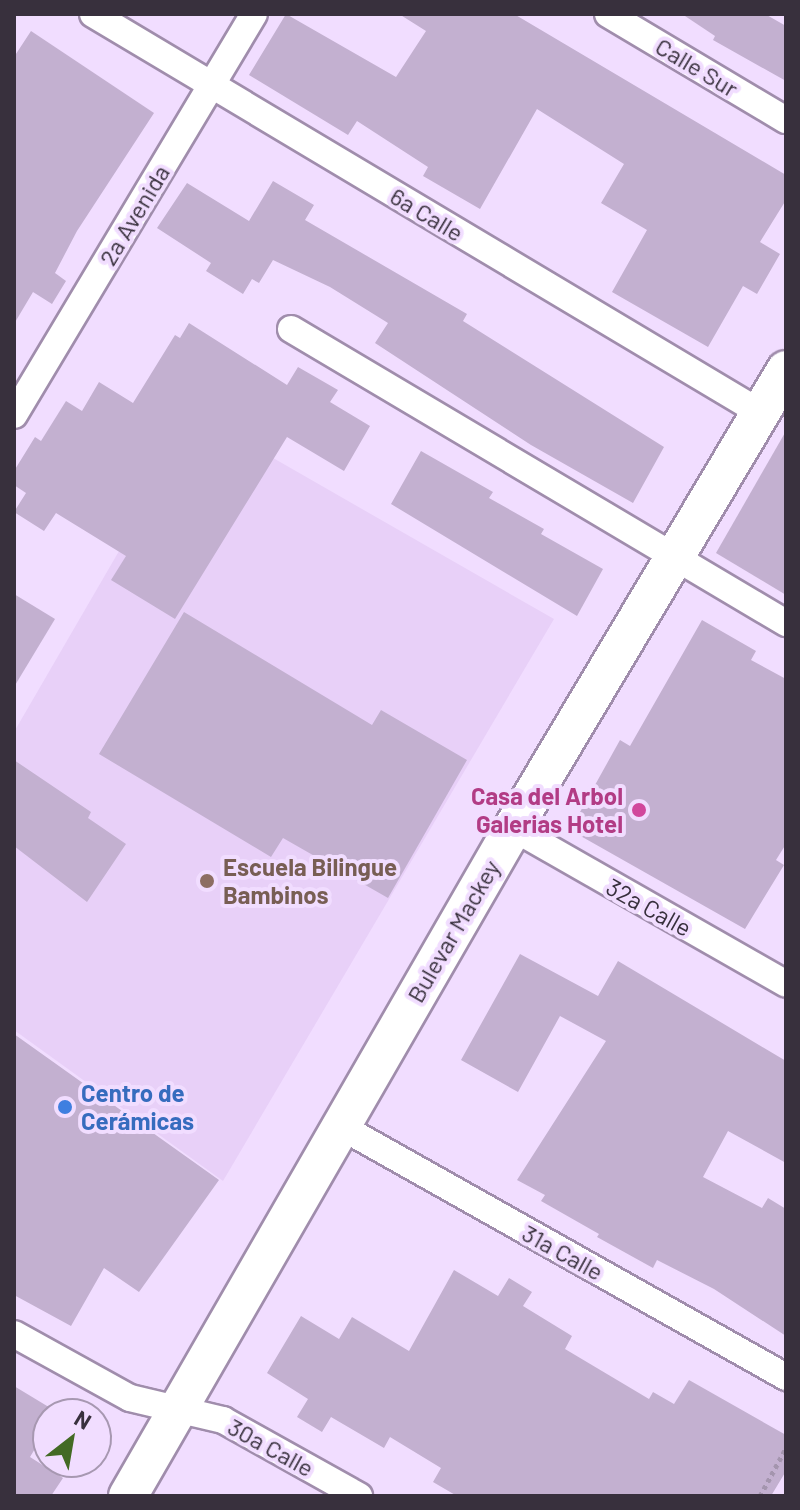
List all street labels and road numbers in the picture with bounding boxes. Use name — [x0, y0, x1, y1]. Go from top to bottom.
street label: Calle Sur — [651, 31, 743, 103]
street label: 2a Avenida — [93, 160, 175, 270]
street label: 6a Calle — [385, 181, 469, 247]
street label: Bulevar Mackey — [401, 855, 505, 1007]
street label: 32a Calle — [601, 872, 697, 942]
street label: 31a Calle — [517, 1218, 609, 1286]
street label: 30a Calle — [223, 1412, 319, 1482]

